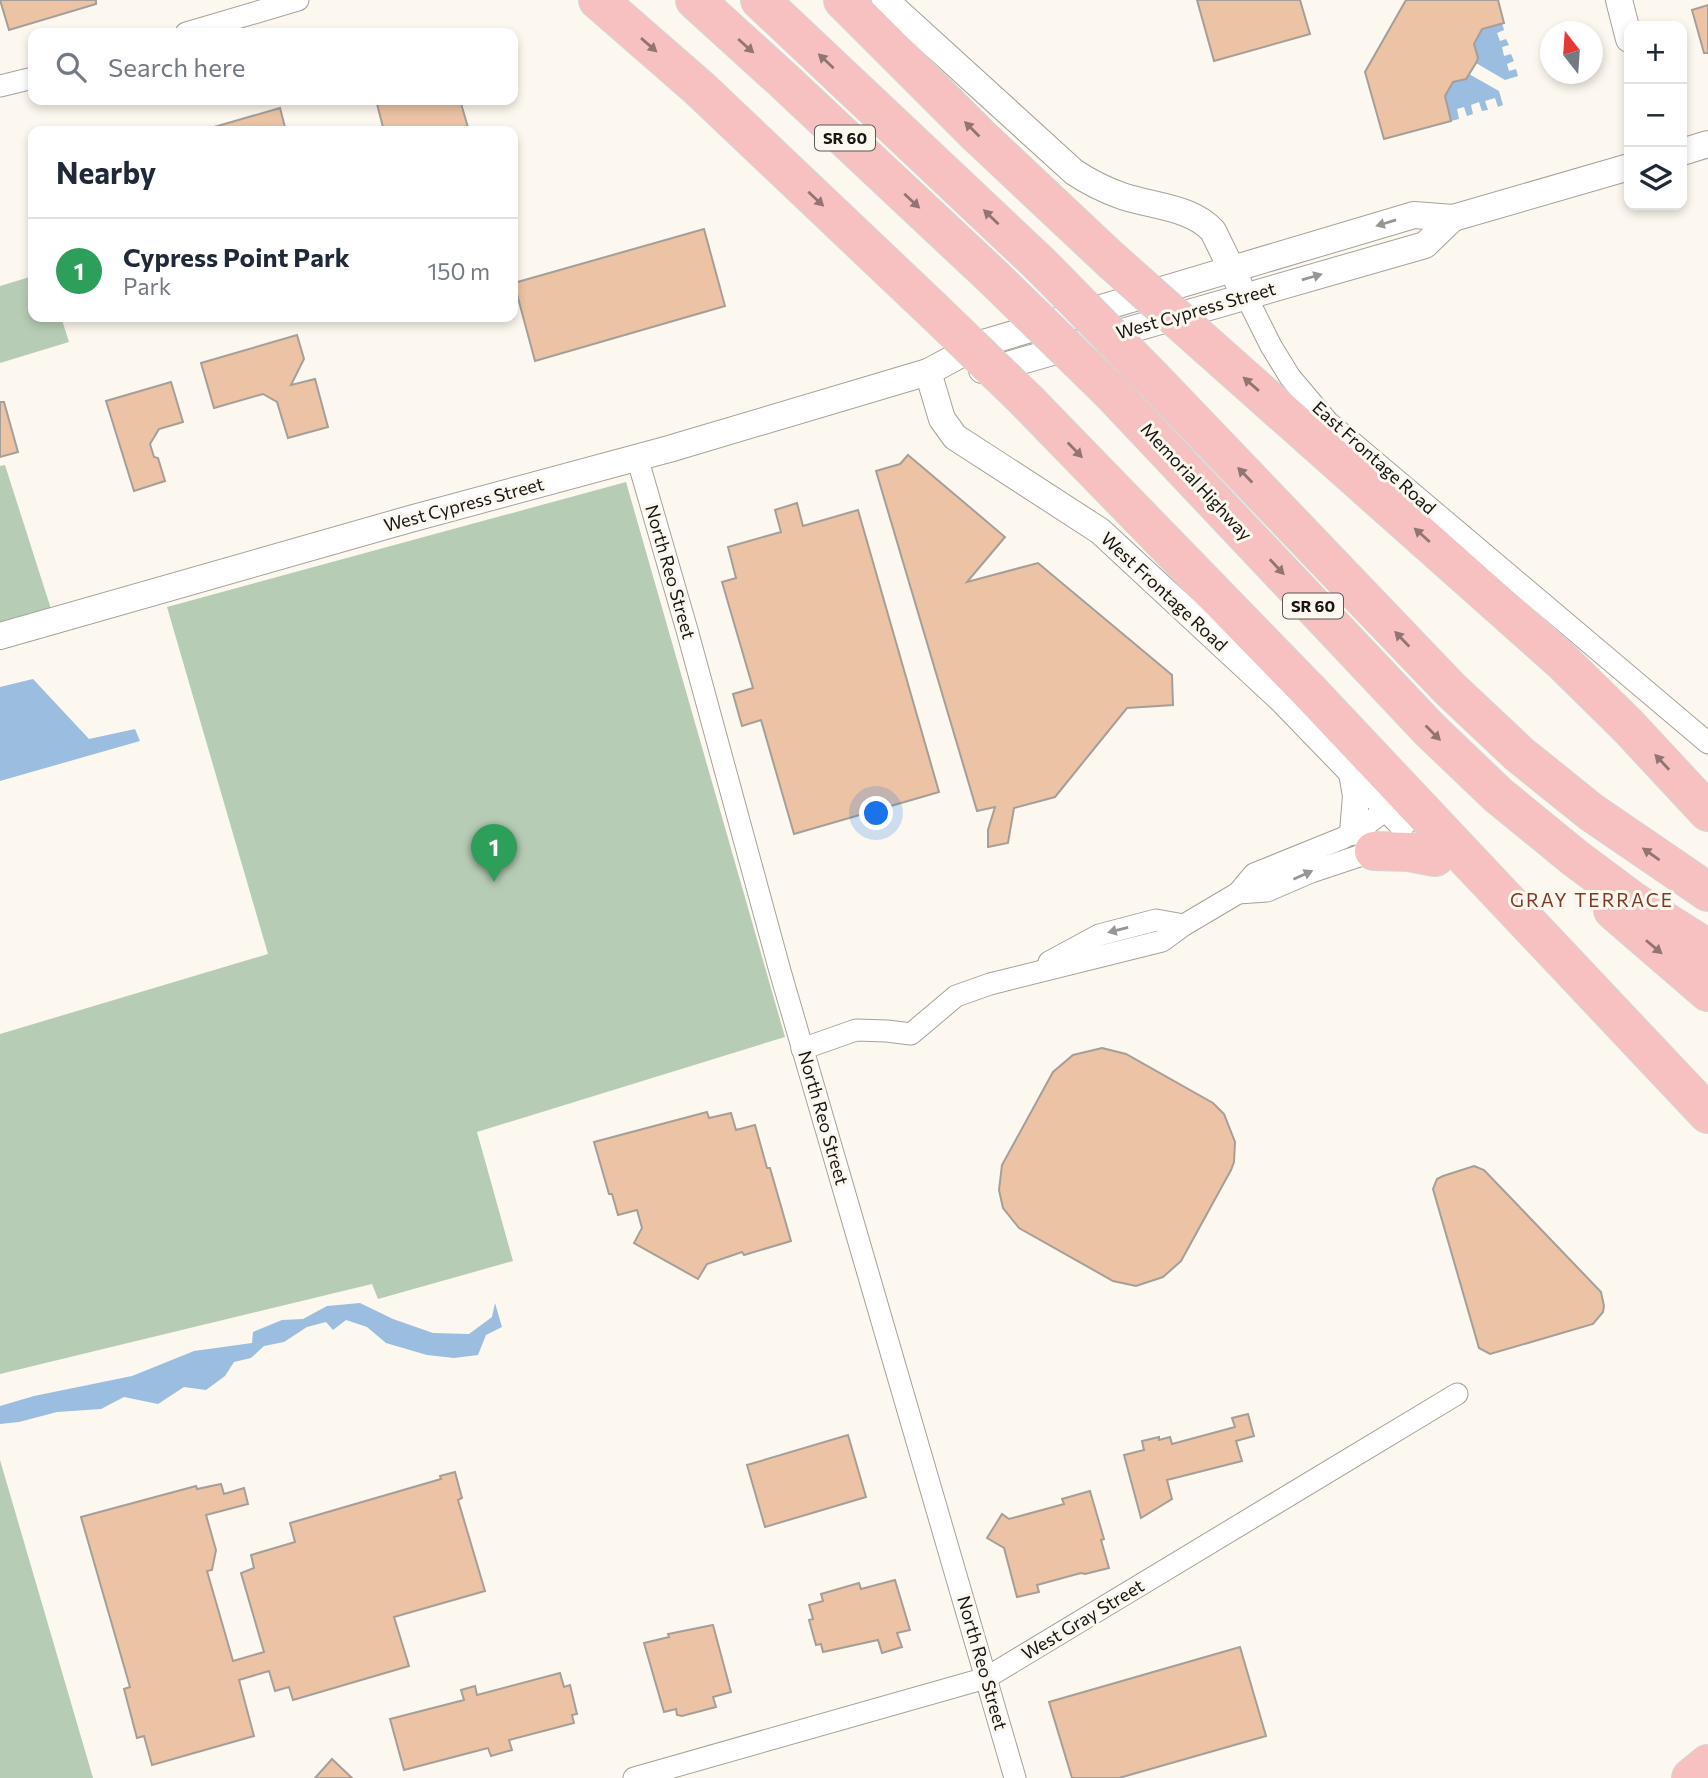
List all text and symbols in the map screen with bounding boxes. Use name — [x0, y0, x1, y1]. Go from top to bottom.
north arrow — [1540, 21, 1603, 84]
map controls — [1624, 21, 1687, 210]
button: + — [1624, 21, 1687, 84]
search box — [28, 28, 518, 105]
one-way arrow — [641, 37, 658, 52]
one-way arrow — [737, 37, 754, 53]
icon: search — [52, 48, 90, 86]
text: Search here — [108, 51, 246, 82]
one-way arrow — [818, 53, 835, 69]
button: − — [1624, 84, 1687, 147]
one-way arrow — [964, 121, 981, 138]
road number: SR 60 — [815, 126, 875, 150]
button: layers — [1624, 147, 1687, 210]
text: Nearby — [56, 153, 156, 190]
one-way arrow — [807, 191, 824, 207]
one-way arrow — [903, 192, 920, 208]
one-way arrow — [983, 208, 1000, 225]
one-way arrow — [1375, 219, 1396, 229]
text: Cypress Point Park — [123, 241, 350, 272]
text: 1 — [74, 257, 84, 285]
text: 150 m — [427, 257, 490, 285]
text: Park — [123, 272, 171, 300]
one-way arrow — [1301, 272, 1322, 282]
street label: West Cypress Street — [1114, 277, 1278, 343]
one-way arrow — [1243, 377, 1260, 392]
street label: East Frontage Road — [1308, 396, 1441, 518]
street label: Memorial Highway — [1136, 418, 1257, 545]
one-way arrow — [1067, 442, 1083, 458]
one-way arrow — [1238, 467, 1254, 484]
street label: West Cypress Street — [381, 472, 546, 536]
street label: North Reo Street — [641, 502, 701, 641]
street label: West Frontage Road — [1097, 527, 1232, 656]
one-way arrow — [1413, 527, 1431, 543]
one-way arrow — [1268, 559, 1285, 576]
road number: SR 60 — [1283, 594, 1343, 618]
one-way arrow — [1394, 631, 1411, 648]
one-way arrow — [1424, 724, 1440, 741]
one-way arrow — [1655, 754, 1671, 771]
your location — [859, 796, 893, 830]
pin: 1 — [471, 824, 517, 882]
one-way arrow — [1642, 847, 1660, 861]
one-way arrow — [1293, 870, 1314, 881]
district label: GRAY TERRACE — [1510, 888, 1674, 911]
one-way arrow — [1106, 925, 1128, 936]
one-way arrow — [1646, 939, 1663, 954]
street label: North Reo Street — [794, 1048, 854, 1187]
street label: West Gray Street — [1017, 1574, 1148, 1664]
street label: North Reo Street — [953, 1593, 1013, 1732]

